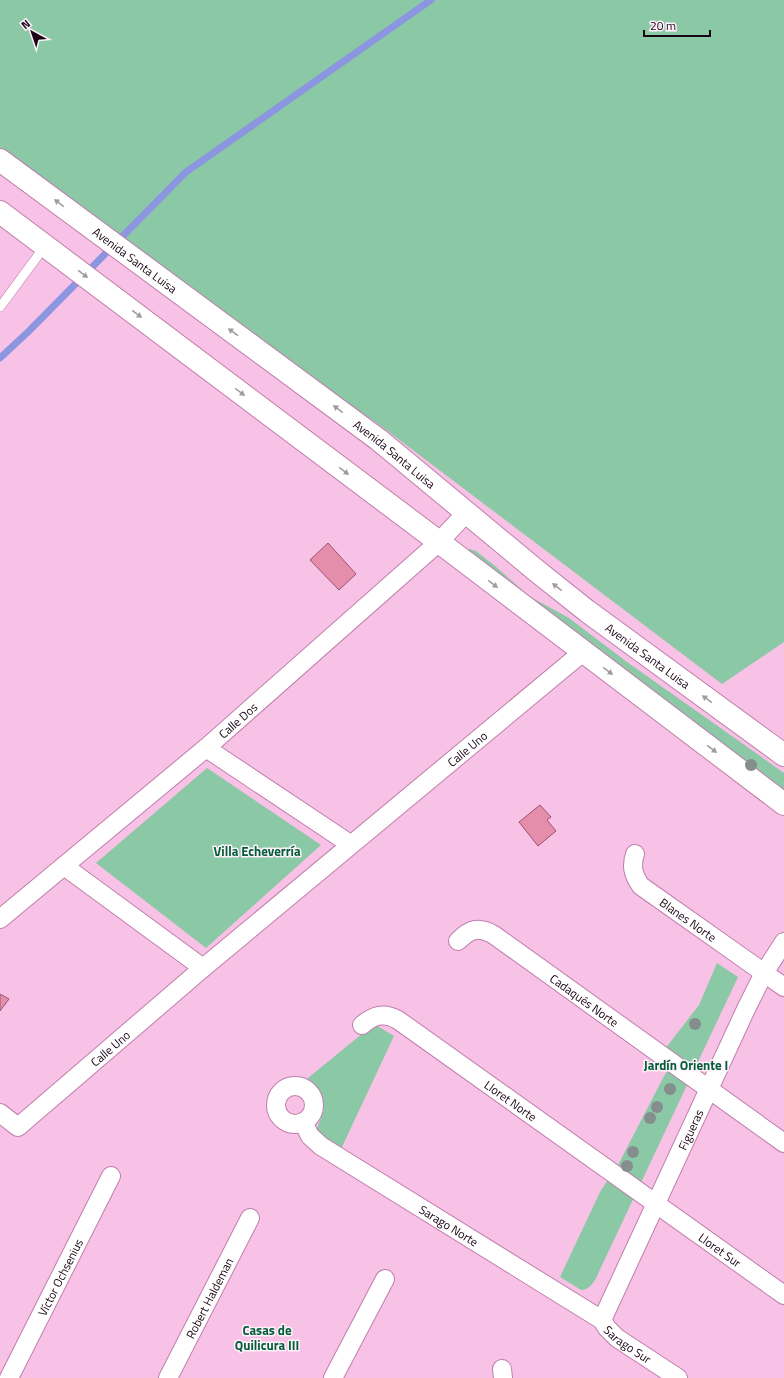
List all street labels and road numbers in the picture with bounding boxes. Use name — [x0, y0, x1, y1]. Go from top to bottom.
street label: Avenida Santa Luisa — [89, 222, 181, 297]
street label: Avenida Santa Luisa — [349, 415, 440, 493]
street label: Avenida Santa Luisa — [602, 618, 694, 693]
street label: Calle Dos — [214, 697, 262, 743]
street label: Calle Uno — [443, 726, 491, 771]
street label: Blanes Norte — [656, 893, 721, 946]
street label: Cadaqués Norte — [546, 969, 623, 1031]
street label: Calle Uno — [86, 1025, 134, 1071]
street label: Lloret Norte — [481, 1075, 541, 1126]
street label: Figueras — [673, 1105, 708, 1153]
street label: Sarago Norte — [416, 1200, 482, 1251]
street label: Lloret Sur — [695, 1228, 746, 1271]
street label: Víctor Ochsenius — [32, 1235, 88, 1319]
street label: Robert Haldeman — [180, 1254, 238, 1342]
street label: Sarago Sur — [600, 1321, 656, 1368]

